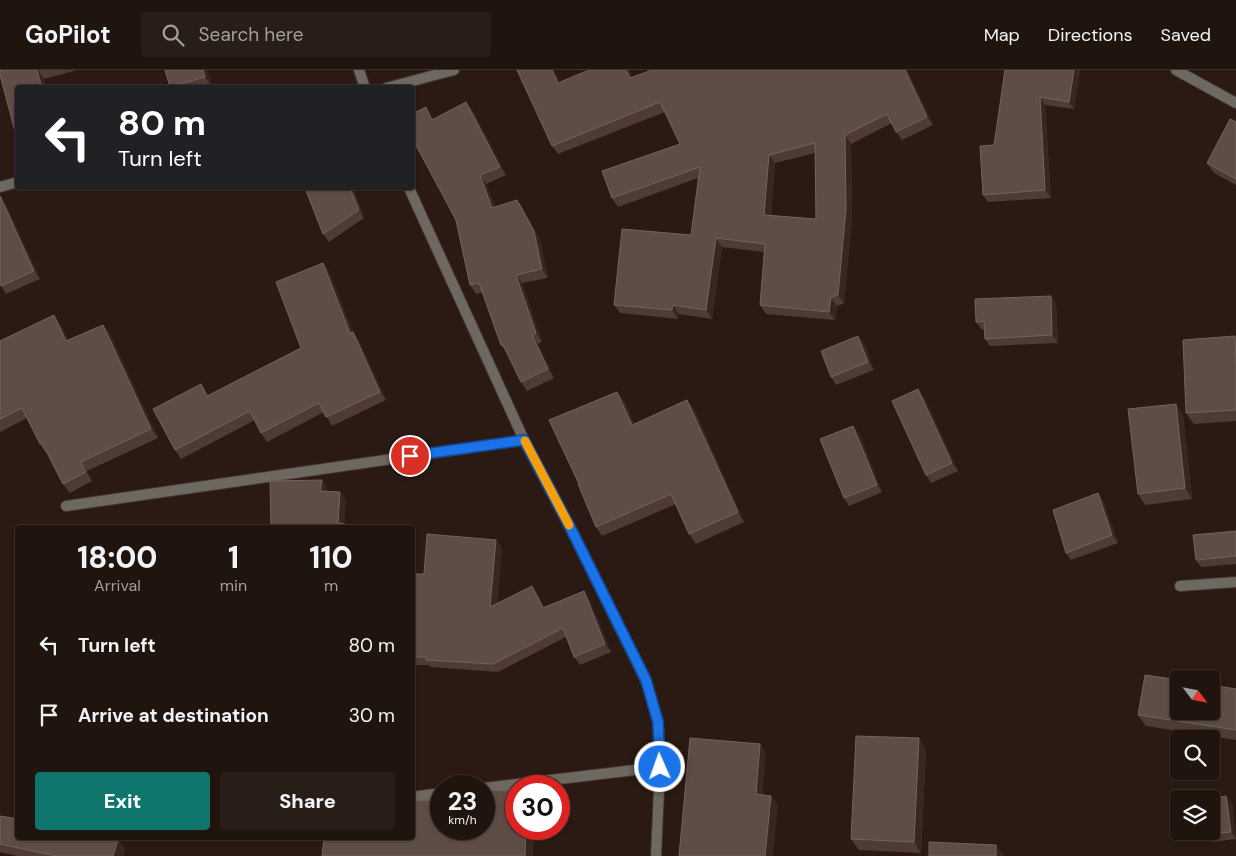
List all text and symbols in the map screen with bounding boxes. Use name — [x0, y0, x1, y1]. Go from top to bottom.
search box — [141, 12, 491, 57]
text: GoPilot — [25, 19, 111, 50]
icon: search — [159, 21, 187, 49]
text: Search here — [199, 22, 303, 47]
text: Map — [984, 23, 1020, 47]
text: Directions — [1048, 23, 1133, 47]
text: Saved — [1161, 23, 1211, 47]
text: 80 m — [118, 100, 206, 146]
icon: left — [35, 105, 100, 170]
text: Turn left — [118, 144, 202, 173]
pin — [389, 435, 431, 477]
icon: arrive — [396, 442, 424, 470]
text: 18:00 — [77, 538, 158, 577]
text: 1 — [228, 538, 239, 577]
text: 110 — [309, 538, 353, 577]
text: Arrival — [94, 575, 141, 596]
text: min — [220, 575, 247, 596]
text: m — [324, 575, 338, 596]
icon: left — [35, 631, 63, 659]
text: Turn left — [78, 633, 156, 658]
text: 80 m — [348, 633, 395, 658]
north arrow — [1170, 670, 1220, 720]
map controls — [1170, 670, 1220, 840]
icon: arrive — [35, 701, 63, 729]
text: Arrive at destination — [78, 703, 269, 728]
text: 30 m — [349, 703, 395, 728]
button: search — [1170, 730, 1220, 780]
position arrow — [633, 740, 685, 792]
button: Exit — [35, 772, 210, 830]
button: Share — [220, 772, 395, 830]
speed limit sign: 30 — [505, 775, 570, 840]
text: 23 — [448, 785, 477, 818]
button: layers — [1170, 790, 1220, 840]
text: km/h — [448, 812, 477, 828]

